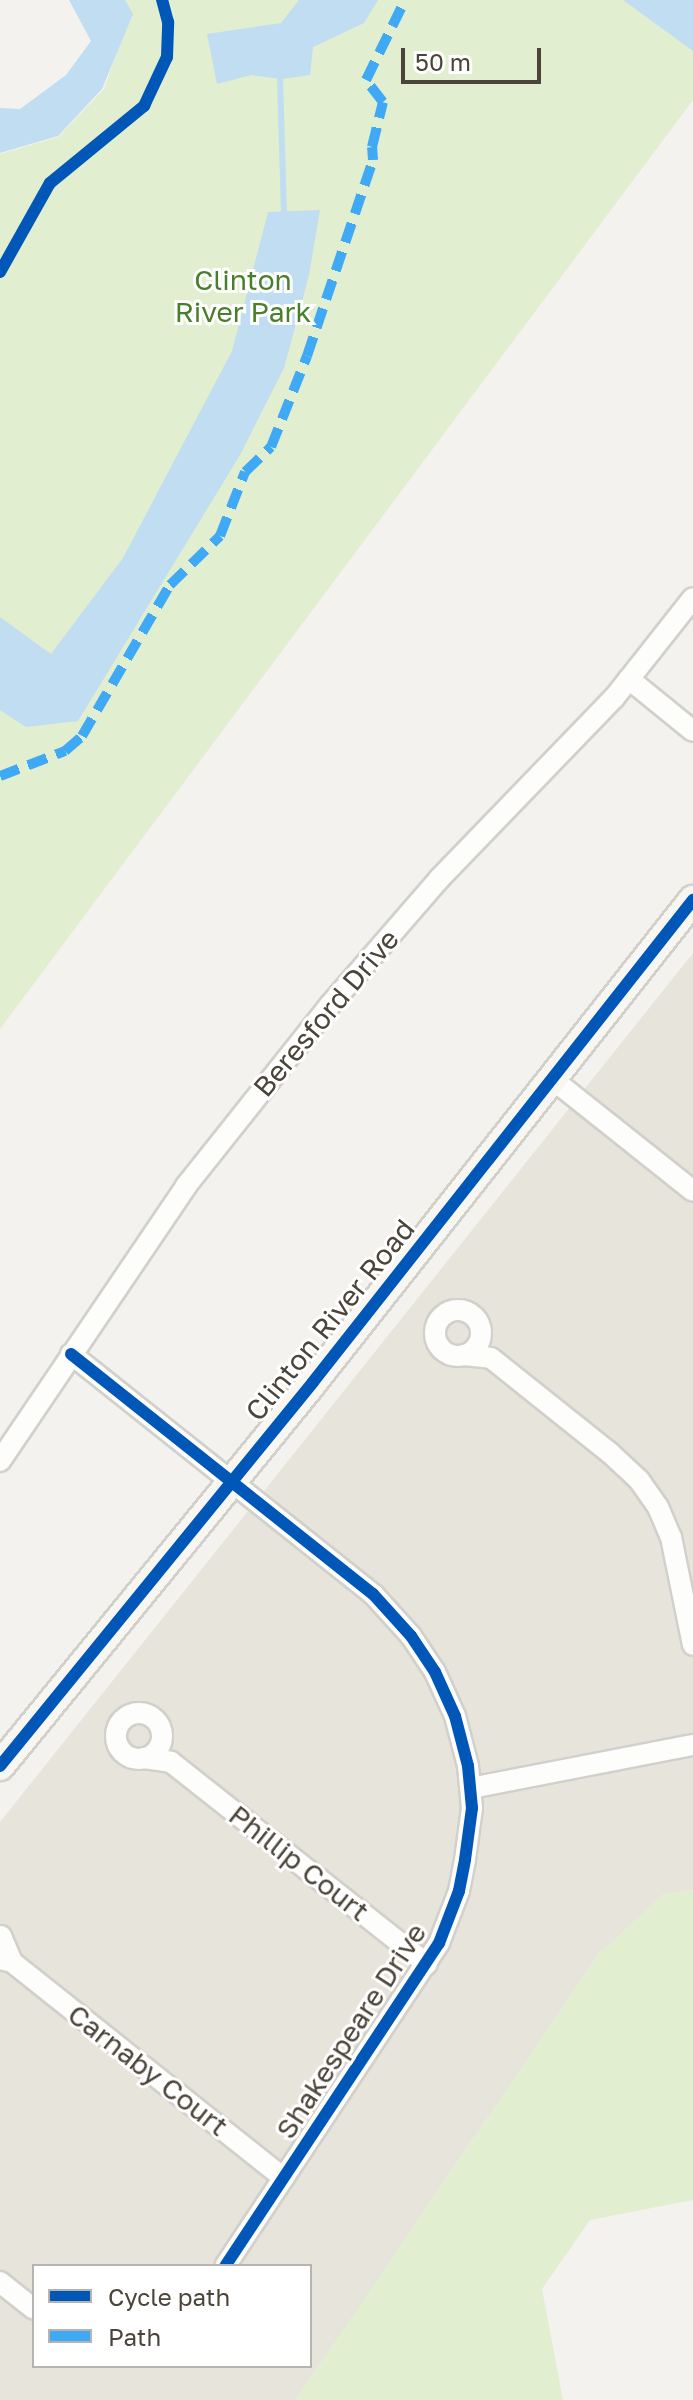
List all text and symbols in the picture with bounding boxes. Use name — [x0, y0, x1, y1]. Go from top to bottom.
scale bar — [405, 32, 545, 82]
text: 50 m — [415, 47, 471, 76]
park label: Clinton River Park — [175, 263, 311, 329]
street label: Beresford Drive — [246, 923, 406, 1103]
street label: Clinton River Road — [239, 1213, 421, 1427]
street label: Phillip Court — [222, 1798, 376, 1928]
street label: Shakespeare Drive — [269, 1917, 433, 2145]
street label: Carnaby Court — [61, 1997, 235, 2143]
legend — [32, 2264, 312, 2368]
text: Cycle path — [108, 2282, 230, 2311]
text: Path — [108, 2322, 161, 2351]

